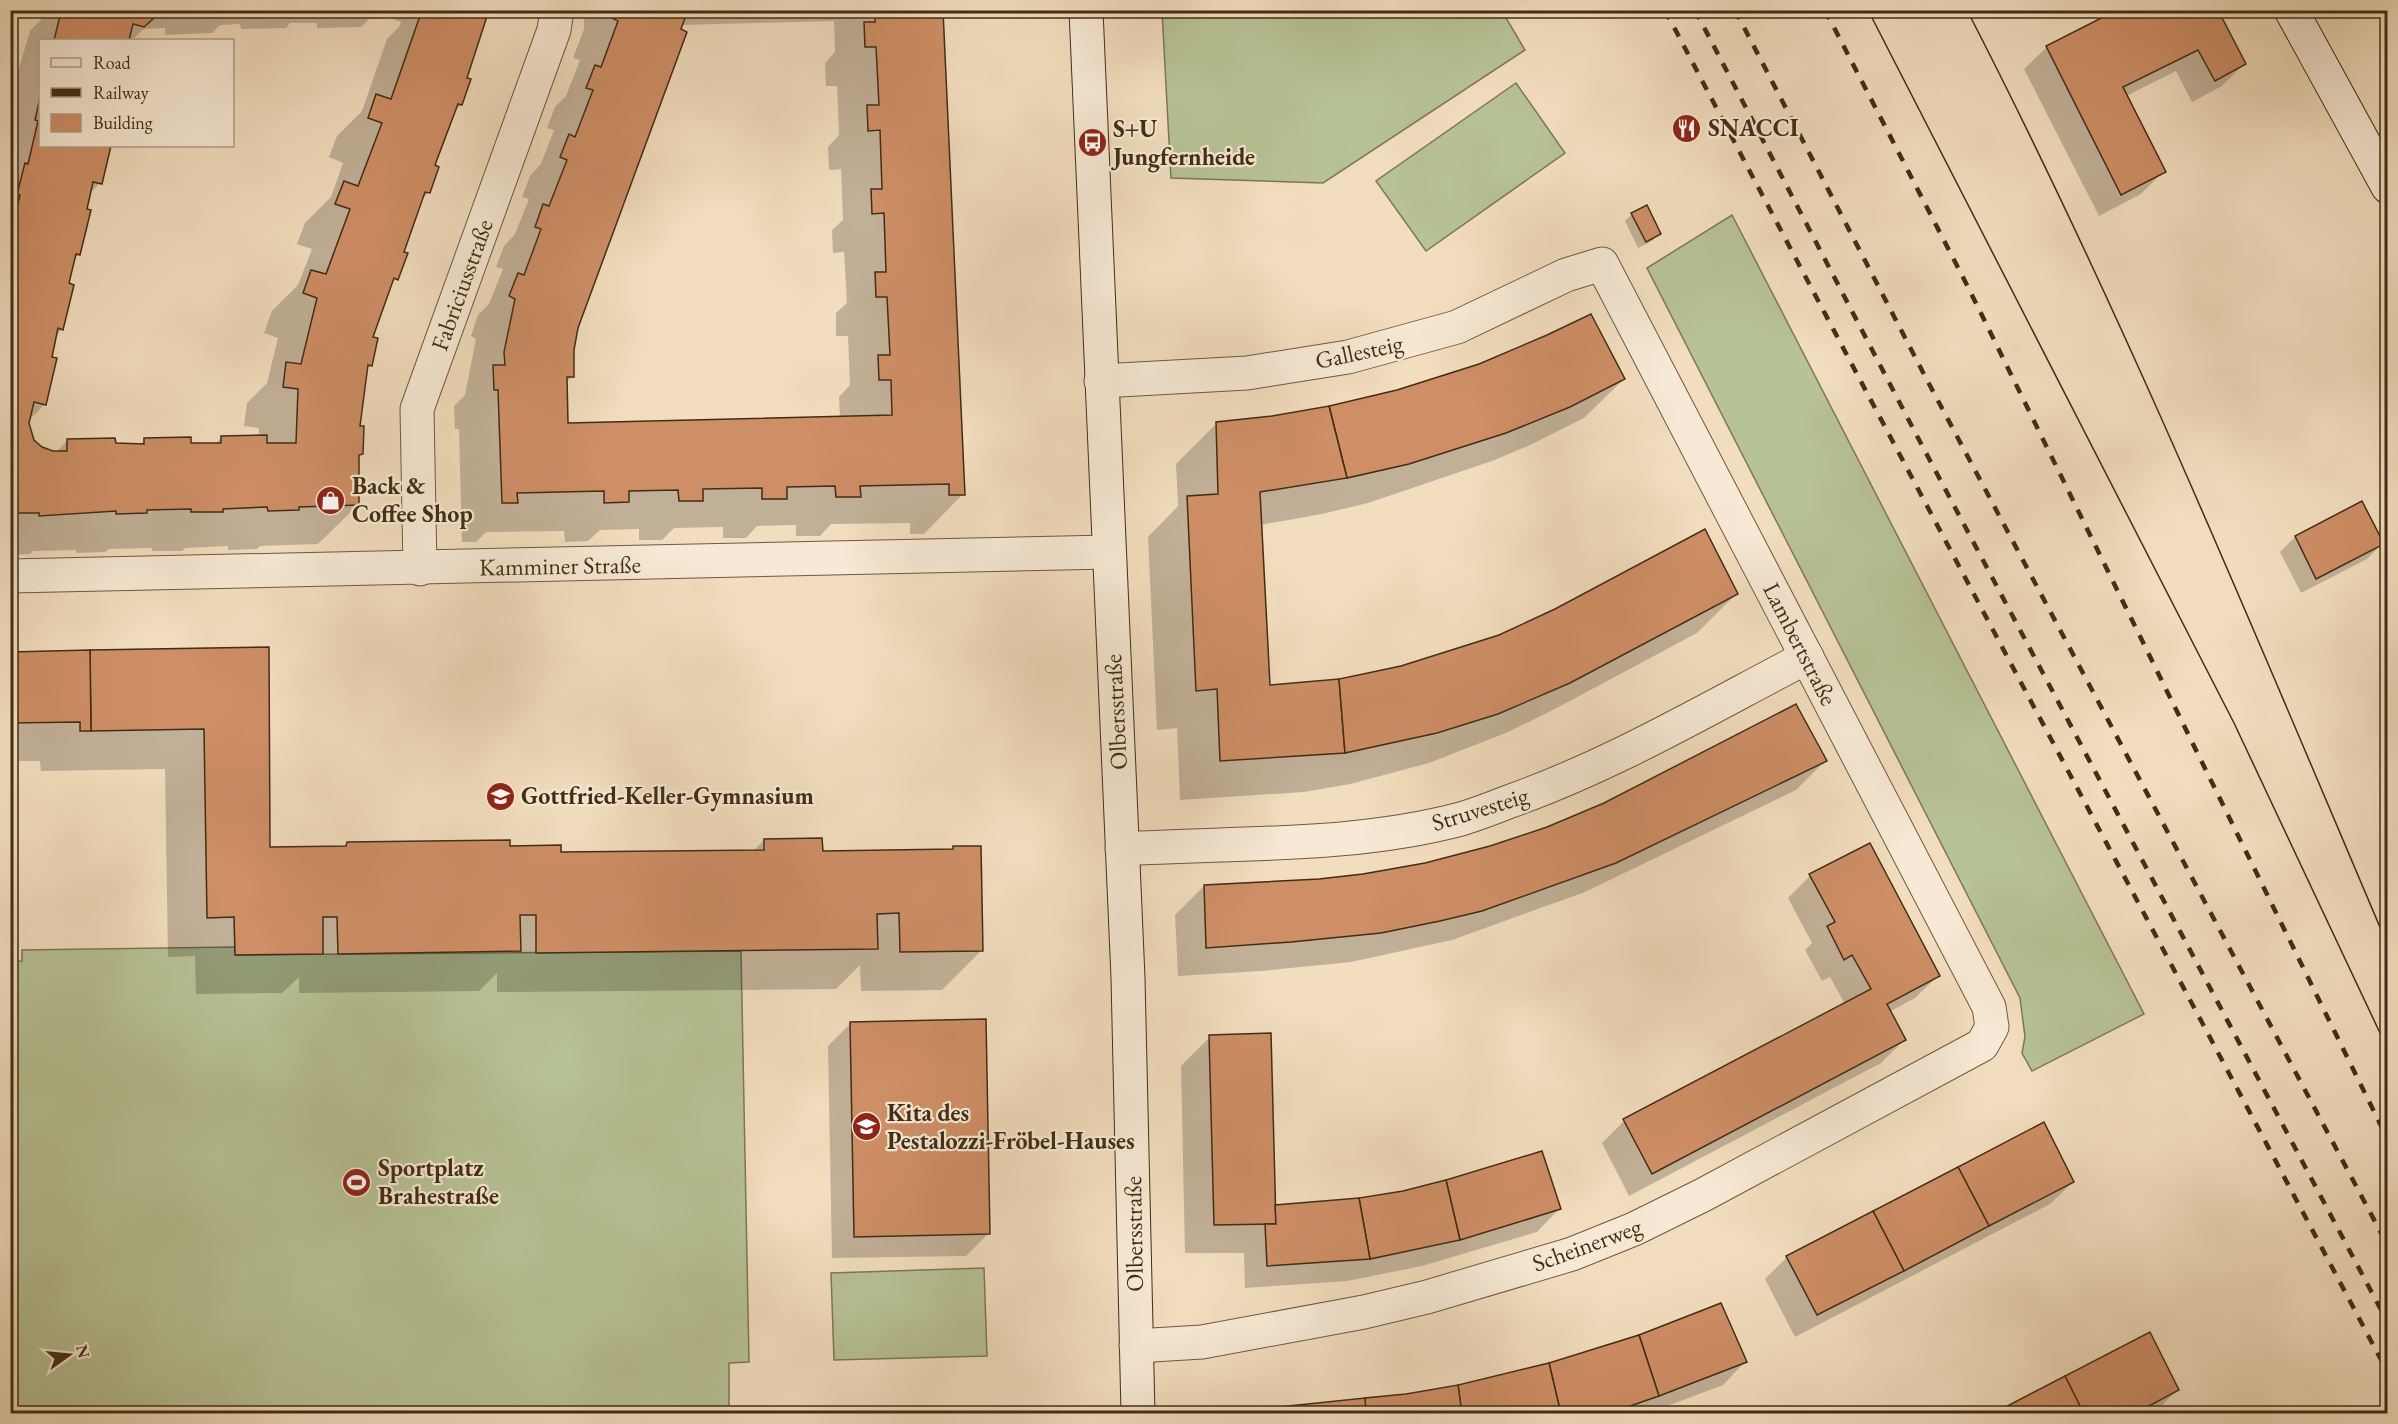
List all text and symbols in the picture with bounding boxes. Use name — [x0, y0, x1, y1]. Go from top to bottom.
legend — [39, 39, 234, 147]
text: Road — [93, 51, 132, 74]
text: Railway — [93, 81, 149, 104]
text: Building — [93, 111, 153, 134]
restaurant icon: SNACCI — [1671, 112, 1703, 144]
place label: SNACCI — [1708, 112, 1799, 143]
place label: S+U Jungfernheide — [1111, 113, 1255, 173]
bus stop icon: S+U Jungfernheide — [1076, 127, 1108, 159]
street label: Fabriciusstraße — [423, 215, 500, 355]
street label: Gallesteig — [1312, 327, 1406, 376]
place label: Back & Coffee Shop — [352, 470, 473, 529]
shop icon: Back & Coffee Shop — [315, 484, 347, 516]
street label: Kamminer Straße — [479, 549, 641, 582]
street label: Lambertstraße — [1756, 577, 1845, 710]
street label: Olbersstraße — [1097, 653, 1134, 771]
street label: Struvesteig — [1428, 779, 1533, 838]
school or university icon: Gottfried-Keller-Gymnasium — [484, 780, 516, 812]
place label: Gottfried-Keller-Gymnasium — [521, 780, 814, 812]
place label: Kita des Pestalozzi-Fröbel-Hauses — [887, 1097, 1135, 1156]
school or university icon: Kita des Pestalozzi-Fröbel-Hauses — [850, 1111, 882, 1143]
place label: Sportplatz Brahestraße — [378, 1152, 499, 1211]
sports icon: Sportplatz Brahestraße — [341, 1166, 373, 1198]
street label: Olbersstraße — [1117, 1176, 1150, 1292]
street label: Scheinerweg — [1528, 1210, 1646, 1279]
north arrow — [39, 1325, 99, 1385]
text: N — [71, 1342, 95, 1360]

